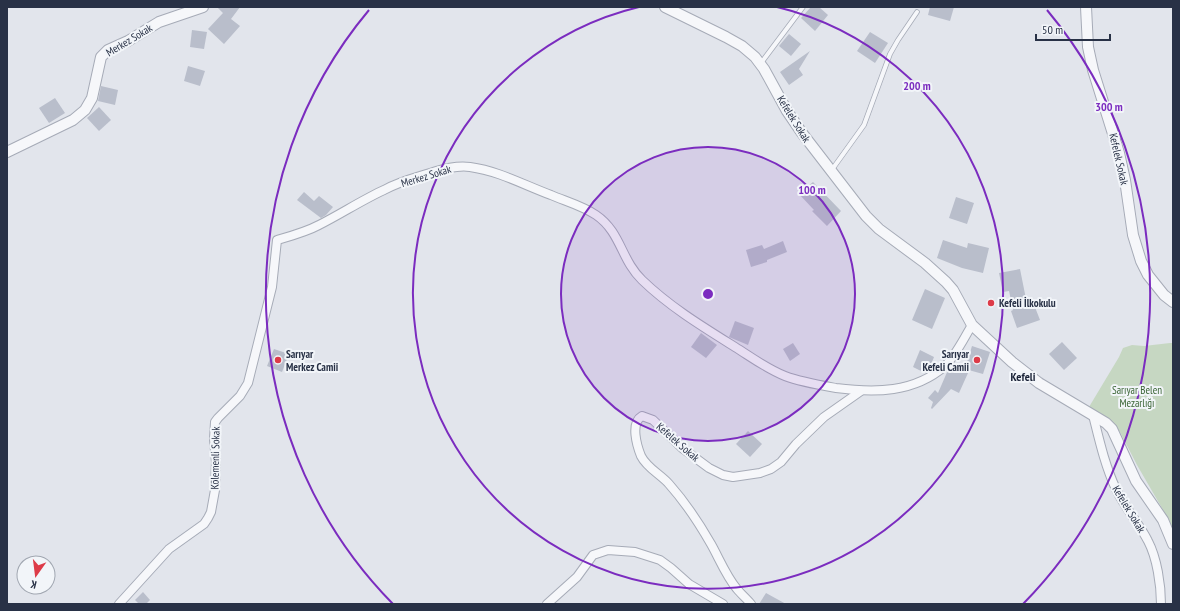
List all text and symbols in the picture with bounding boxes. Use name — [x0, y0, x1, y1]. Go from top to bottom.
scale bar — [1036, 16, 1110, 42]
street label: Merkez Sokak — [103, 20, 155, 59]
text: 50 m — [1042, 22, 1063, 37]
text: 200 m — [903, 78, 931, 93]
street label: Kefelek Sokak — [774, 93, 814, 146]
text: 300 m — [1095, 99, 1123, 114]
street label: Kefelek Sokak — [1106, 132, 1132, 187]
street label: Merkez Sokak — [399, 162, 453, 190]
text: 100 m — [798, 182, 826, 197]
centre of rings — [701, 287, 715, 301]
place label: Kefeli İlkokulu — [999, 296, 1056, 310]
marker: Kefeli İlkokulu — [986, 298, 996, 308]
place label: Sarıyar Merkez Camii — [286, 347, 339, 374]
place label: Sarıyar Kefeli Camii — [922, 347, 970, 374]
marker: Sarıyar Merkez Camii — [273, 355, 283, 365]
marker: Sarıyar Kefeli Camii — [972, 355, 982, 365]
district label: Kefeli — [1011, 369, 1036, 384]
park label: Sarıyar Belen Mezarlığı — [1112, 383, 1162, 410]
street label: Kefelek Sokak — [654, 419, 703, 465]
street label: Kölemenli Sokak — [207, 426, 223, 490]
street label: Kefelek Sokak — [1109, 483, 1149, 536]
north arrow — [16, 555, 56, 595]
text: K — [29, 577, 38, 592]

